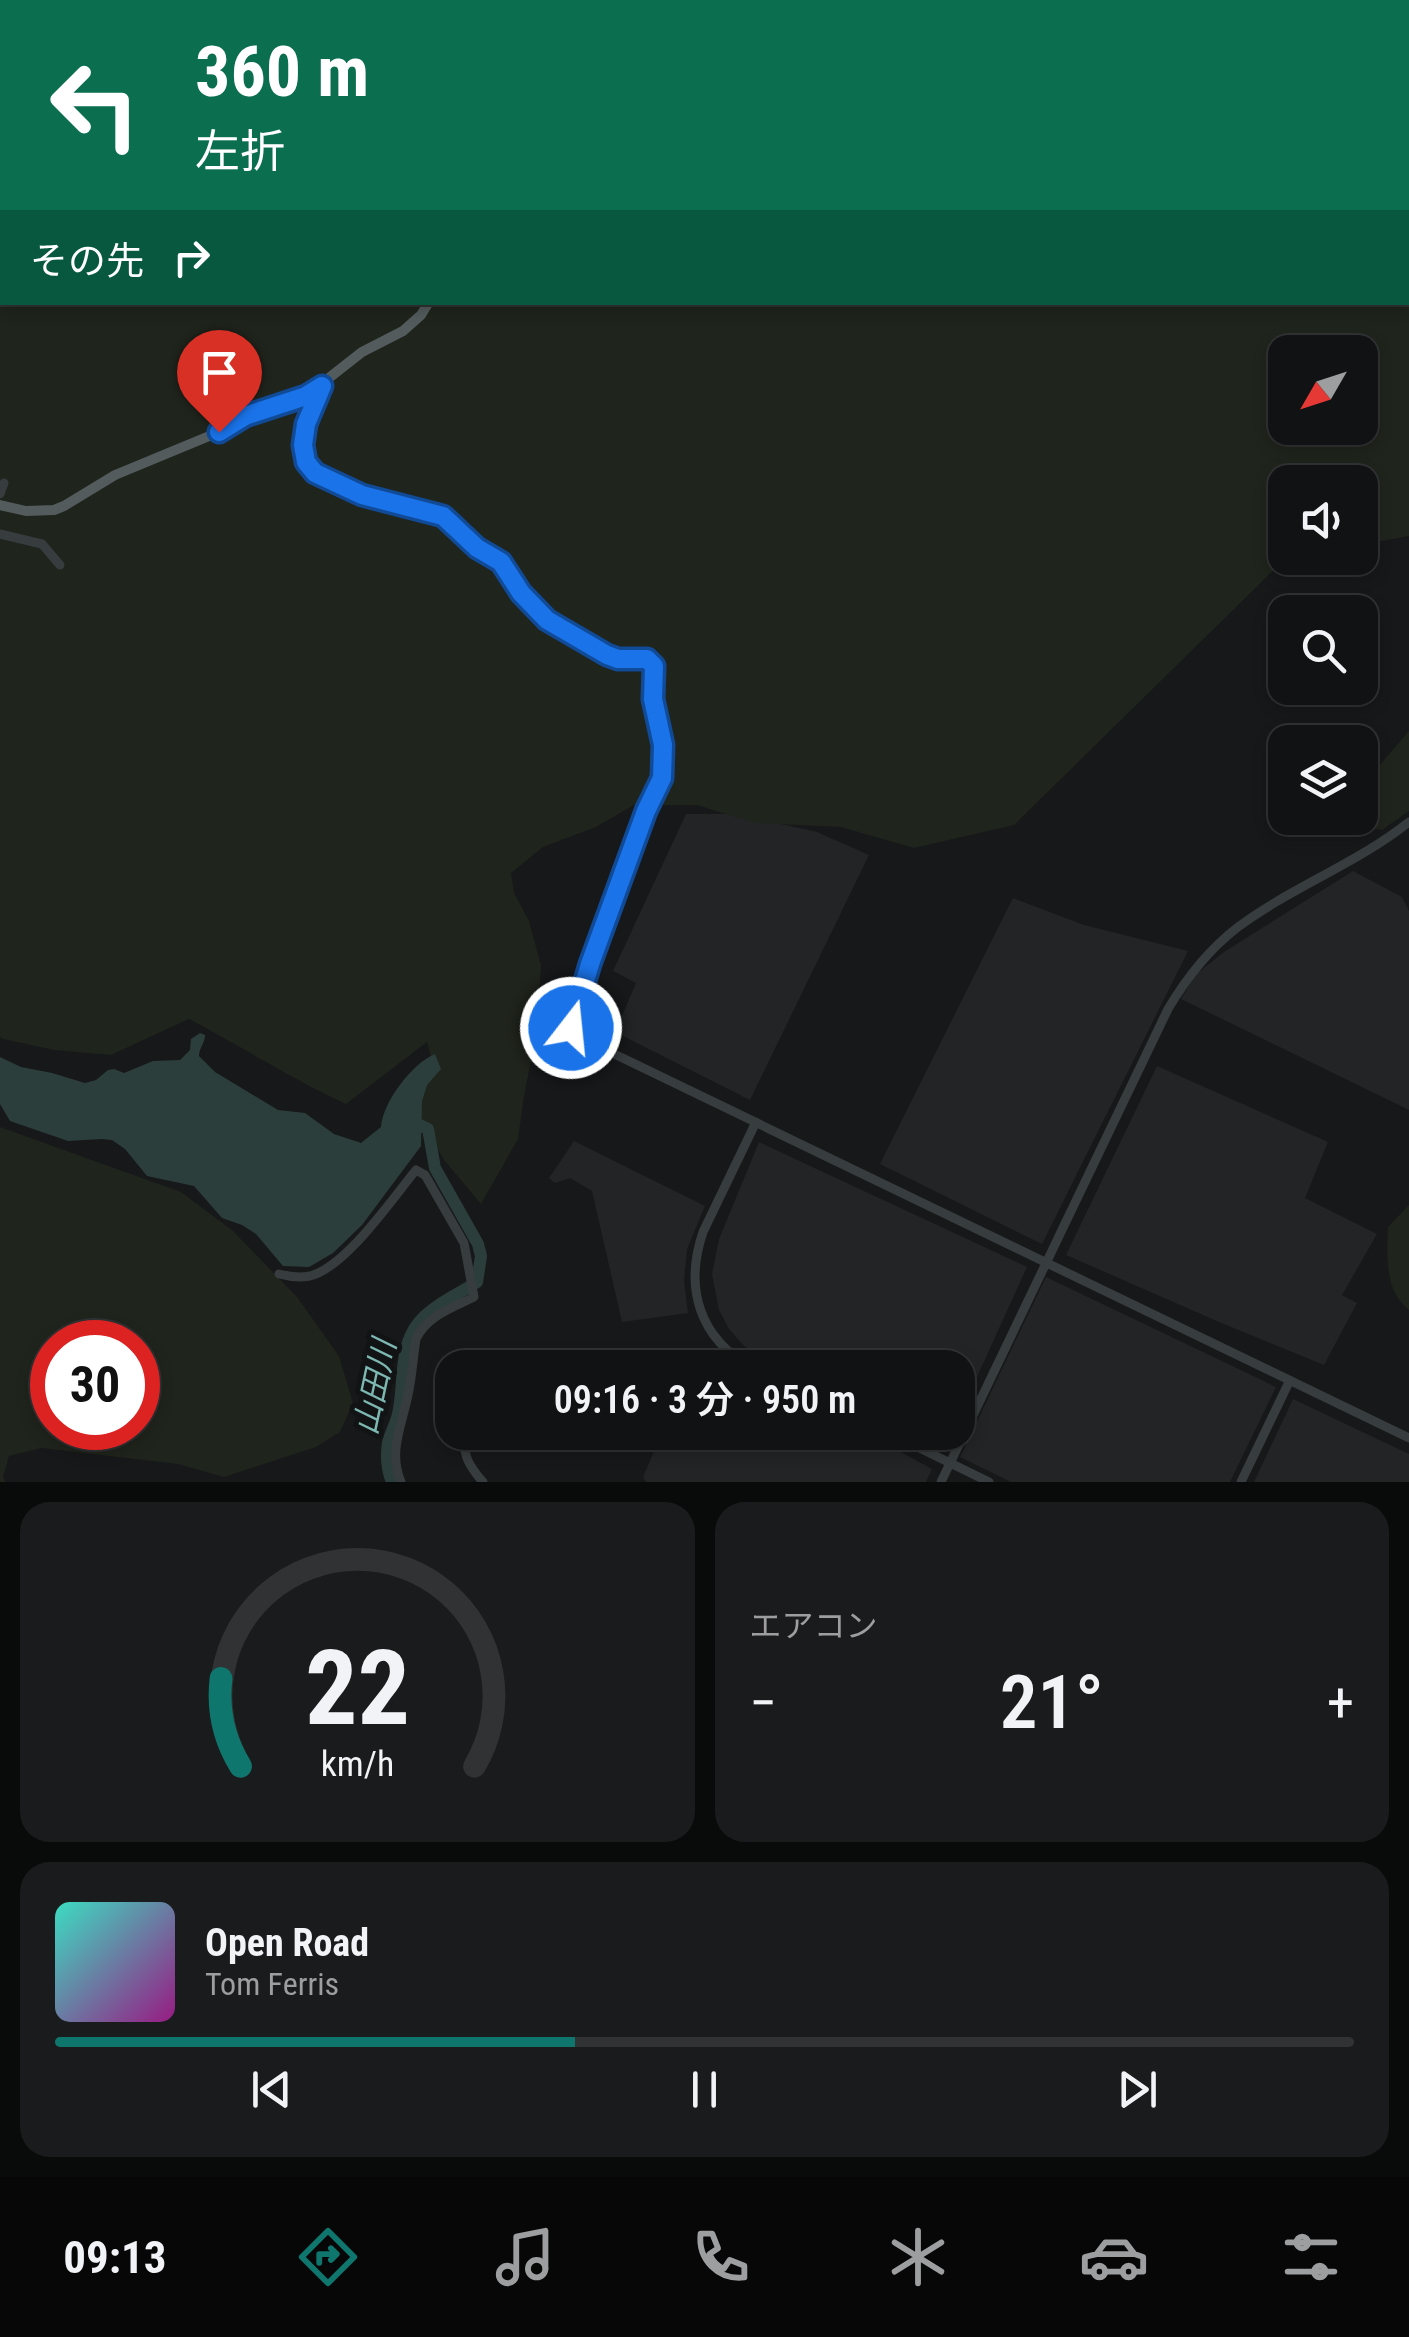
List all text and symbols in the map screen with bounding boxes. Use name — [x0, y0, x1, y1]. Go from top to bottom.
text: 360 m — [195, 31, 369, 113]
icon: left — [30, 40, 160, 170]
text: 左折 — [195, 125, 285, 178]
icon: right — [164, 230, 219, 285]
text: その先 — [30, 239, 144, 283]
pin — [177, 330, 262, 433]
north arrow — [1268, 335, 1378, 445]
map controls — [1268, 335, 1378, 835]
icon: arrive — [192, 345, 247, 400]
button: sound — [1268, 465, 1378, 575]
button: search — [1268, 595, 1378, 705]
button: layers — [1268, 725, 1378, 835]
position arrow — [519, 976, 623, 1080]
speed limit sign: 30 — [30, 1320, 160, 1450]
water label: 山田川 — [346, 1333, 404, 1438]
text: 09:16 · 3 分 · 950 m — [554, 1378, 856, 1422]
text: エアコン — [750, 1607, 878, 1645]
text: 22 — [305, 1628, 410, 1749]
text: 21° — [1000, 1658, 1104, 1746]
text: − — [750, 1671, 777, 1735]
text: + — [1327, 1671, 1354, 1735]
text: km/h — [320, 1743, 394, 1785]
text: Open Road — [205, 1921, 369, 1965]
text: Tom Ferris — [205, 1965, 339, 2003]
icon: previous — [244, 2062, 299, 2117]
icon: pause — [677, 2062, 732, 2117]
icon: next — [1110, 2062, 1165, 2117]
icon: directions — [293, 2222, 363, 2292]
icon: music — [490, 2222, 560, 2292]
icon: phone — [686, 2222, 756, 2292]
icon: climate — [883, 2222, 953, 2292]
icon: car — [1079, 2222, 1149, 2292]
icon: filters — [1276, 2222, 1346, 2292]
text: 09:13 — [63, 2231, 167, 2284]

